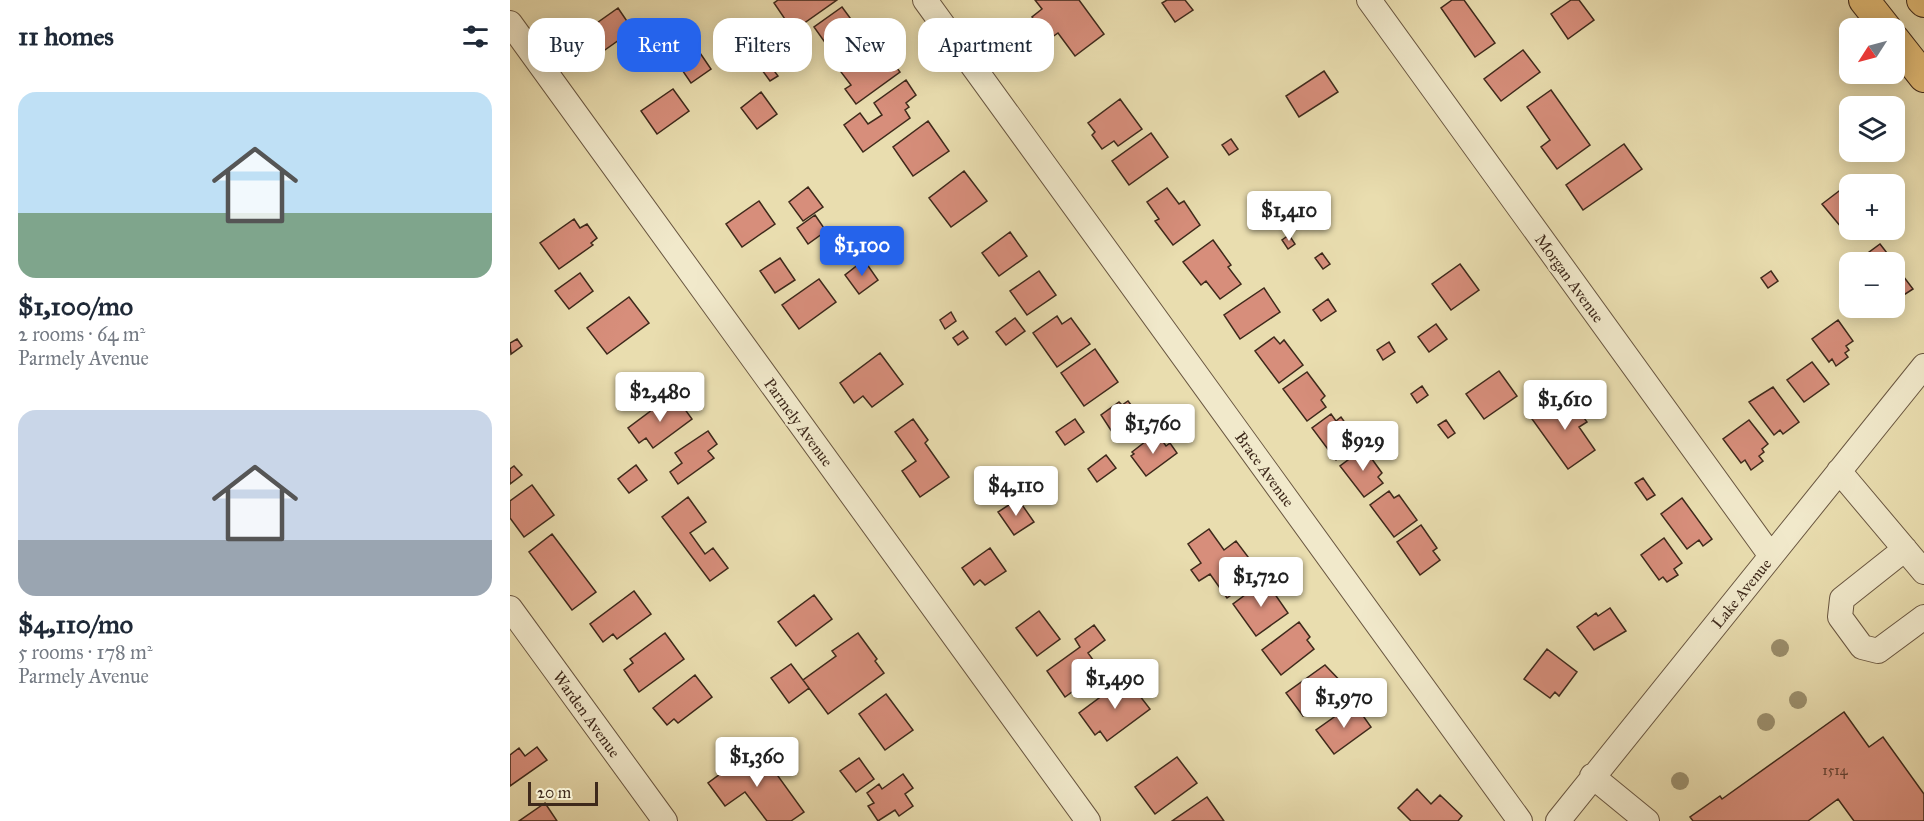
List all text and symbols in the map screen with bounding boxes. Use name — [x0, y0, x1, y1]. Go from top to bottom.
chip: Buy — [528, 18, 605, 72]
chip: Rent — [617, 18, 701, 72]
chip: Filters — [713, 18, 812, 72]
chip: New — [824, 18, 906, 72]
chip: Apartment — [918, 18, 1054, 72]
north arrow — [1839, 18, 1905, 84]
map controls — [1839, 18, 1905, 318]
text: 11 homes — [18, 20, 114, 52]
icon: filters — [459, 20, 492, 53]
button: layers — [1839, 96, 1905, 162]
icon: home — [201, 131, 309, 239]
button: + — [1839, 174, 1905, 240]
pin: $1,410 — [1240, 191, 1338, 242]
text: $1,410 — [1261, 198, 1317, 222]
pin: $1,100 — [813, 226, 911, 277]
street label: Morgan Avenue — [1530, 230, 1608, 327]
text: $1,100 — [834, 233, 890, 257]
button: − — [1839, 252, 1905, 318]
text: $1,100/mo — [18, 290, 133, 322]
text: 2 rooms · 64 m² — [18, 322, 145, 346]
text: Parmely Avenue — [18, 346, 149, 370]
pin: $2,480 — [611, 372, 709, 423]
street label: Parmely Avenue — [760, 374, 837, 471]
text: $2,480 — [629, 379, 691, 403]
pin: $1,610 — [1516, 380, 1614, 431]
text: $1,610 — [1538, 387, 1592, 411]
pin: $1,760 — [1104, 404, 1202, 455]
text: $1,760 — [1125, 411, 1181, 435]
pin: $929 — [1327, 421, 1399, 472]
street label: Brace Avenue — [1231, 428, 1298, 511]
text: $929 — [1341, 428, 1385, 452]
icon: home — [201, 449, 309, 557]
pin: $4,110 — [967, 466, 1065, 517]
text: $4,110 — [988, 473, 1044, 497]
street label: Lake Avenue — [1708, 554, 1775, 632]
pin: $1,720 — [1212, 557, 1310, 608]
text: $1,720 — [1233, 564, 1289, 588]
text: $4,110/mo — [18, 608, 133, 640]
text: 5 rooms · 178 m² — [18, 640, 153, 664]
pin: $1,490 — [1066, 659, 1164, 710]
text: Parmely Avenue — [18, 664, 149, 688]
text: $1,490 — [1086, 666, 1144, 690]
street label: Warden Avenue — [549, 667, 624, 761]
pin: $1,970 — [1295, 678, 1393, 729]
text: $1,970 — [1315, 685, 1373, 709]
pin: $1,360 — [708, 737, 806, 788]
text: $1,360 — [730, 744, 784, 768]
house number: 1514 — [1822, 762, 1849, 779]
scale bar — [528, 779, 598, 806]
text: 20 m — [537, 783, 571, 802]

